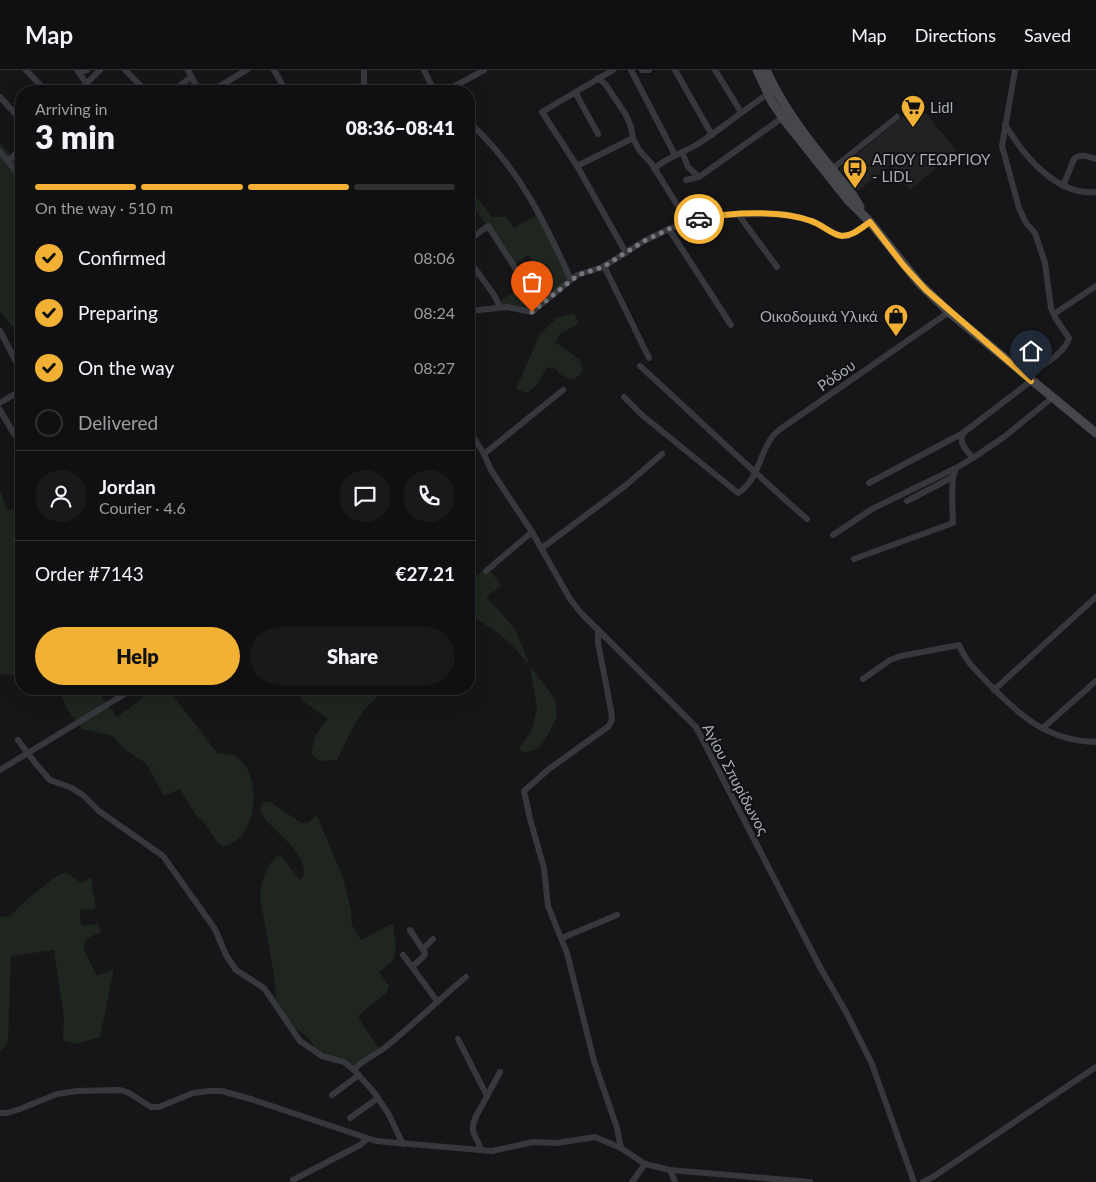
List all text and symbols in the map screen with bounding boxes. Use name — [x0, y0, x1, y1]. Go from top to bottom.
text: Map — [25, 20, 73, 49]
text: Map — [851, 24, 887, 46]
text: Directions — [915, 24, 996, 46]
text: Saved — [1024, 24, 1071, 46]
supermarket icon: Lidl — [900, 94, 926, 128]
place label: Lidl — [930, 98, 953, 116]
text: Arriving in — [35, 99, 108, 118]
text: 08:36–08:41 — [346, 116, 455, 139]
text: 3 min — [35, 117, 115, 156]
place label: ΑΓΙΟΥ ΓΕΩΡΓΙΟΥ - LIDL — [872, 150, 991, 185]
bus stop icon: ΑΓΙΟΥ ΓΕΩΡΓΙΟΥ - LIDL — [842, 155, 868, 189]
courier — [674, 194, 724, 244]
text: On the way · 510 m — [35, 198, 173, 217]
icon: car — [685, 205, 713, 233]
icon: check — [35, 244, 63, 272]
text: Confirmed — [78, 246, 166, 269]
text: 08:06 — [414, 248, 455, 267]
pin — [511, 261, 553, 312]
icon: bag — [518, 268, 546, 296]
icon: check — [35, 299, 63, 327]
text: Preparing — [78, 301, 158, 324]
text: 08:24 — [414, 303, 455, 322]
shop icon: Οικοδομικά Υλικά — [883, 303, 909, 337]
place label: Οικοδομικά Υλικά — [760, 307, 878, 325]
pin — [1010, 330, 1052, 381]
icon: home — [1017, 337, 1045, 365]
icon: check — [35, 354, 63, 382]
text: On the way — [78, 356, 174, 379]
street label: Ρόδου — [814, 356, 858, 394]
text: 08:27 — [414, 358, 455, 377]
text: Delivered — [78, 411, 158, 434]
button: person — [35, 470, 87, 522]
button: chat — [339, 470, 391, 522]
button: phone — [403, 470, 455, 522]
text: Jordan — [99, 475, 156, 498]
text: Courier · 4.6 — [99, 498, 186, 517]
text: Order #7143 — [35, 562, 144, 585]
text: €27.21 — [395, 562, 455, 585]
button: Help — [35, 627, 240, 685]
button: Share — [250, 627, 455, 685]
street label: Αγίου Σπυρίδωνος — [699, 720, 773, 838]

